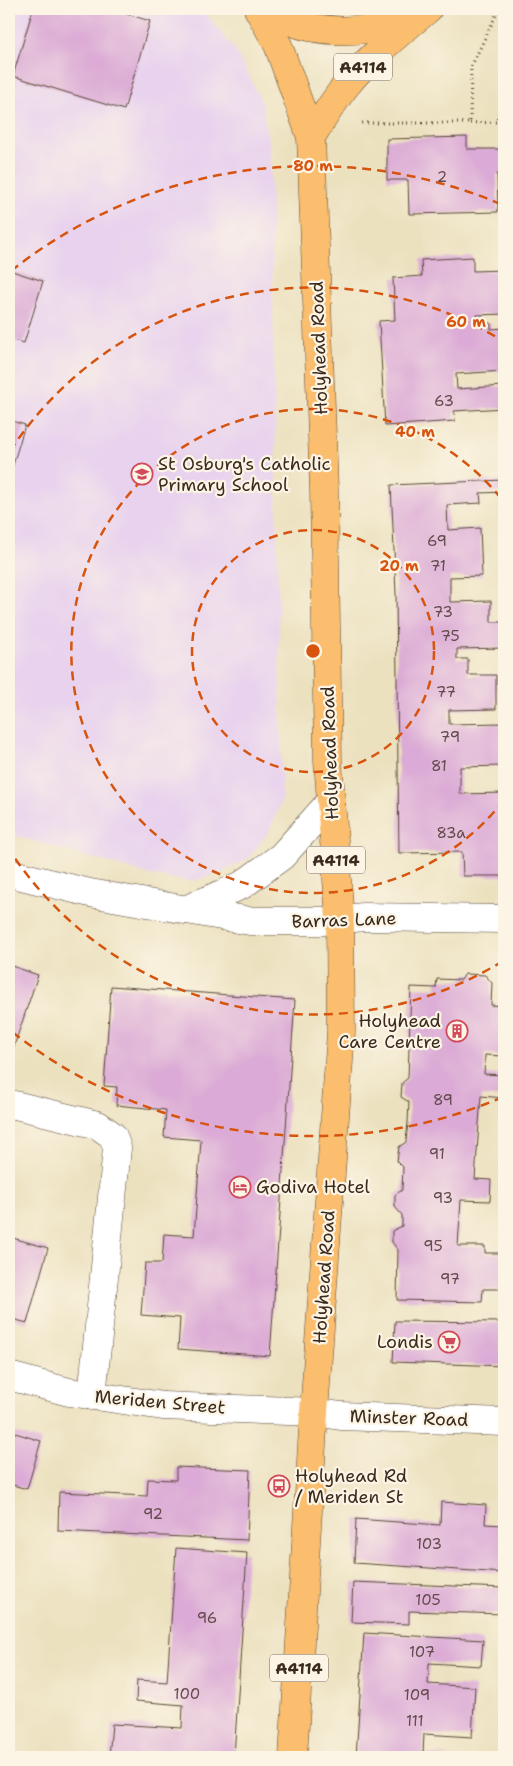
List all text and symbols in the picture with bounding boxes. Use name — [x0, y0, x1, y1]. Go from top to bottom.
road number: A4114 — [334, 54, 392, 80]
text: 80 m — [293, 156, 333, 176]
house number: 2 — [437, 167, 447, 187]
street label: Holyhead Road — [305, 281, 333, 415]
text: 60 m — [446, 312, 486, 332]
house number: 63 — [434, 391, 454, 411]
text: 40 m — [395, 422, 435, 442]
place label: St Osburg's Catholic Primary School — [158, 452, 331, 497]
school or university icon: St Osburg's Catholic Primary School — [130, 462, 154, 486]
house number: 69 — [427, 531, 447, 551]
text: 20 m — [379, 556, 419, 576]
house number: 71 — [430, 556, 446, 576]
house number: 73 — [433, 602, 453, 622]
house number: 75 — [440, 626, 460, 646]
centre of rings — [304, 642, 322, 660]
house number: 77 — [436, 682, 456, 702]
street label: Holyhead Road — [316, 686, 344, 820]
house number: 79 — [440, 727, 460, 747]
house number: 81 — [431, 756, 447, 776]
house number: 83a — [436, 823, 466, 843]
road number: A4114 — [307, 846, 365, 874]
street label: Barras Lane — [291, 906, 397, 934]
place label: Holyhead Care Centre — [339, 1009, 441, 1054]
building icon: Holyhead Care Centre — [445, 1019, 469, 1043]
house number: 89 — [433, 1090, 453, 1110]
house number: 91 — [429, 1144, 445, 1164]
hotel icon: Godiva Hotel — [228, 1175, 252, 1199]
place label: Godiva Hotel — [256, 1175, 371, 1199]
house number: 93 — [433, 1188, 453, 1208]
street label: Holyhead Road — [307, 1209, 341, 1345]
house number: 95 — [423, 1236, 443, 1256]
house number: 97 — [440, 1269, 460, 1289]
place label: Londis — [377, 1330, 433, 1354]
supermarket icon: Londis — [437, 1330, 461, 1354]
street label: Meriden Street — [94, 1384, 226, 1420]
street label: Minster Road — [349, 1404, 469, 1432]
place label: Holyhead Rd / Meriden St — [295, 1464, 407, 1509]
bus stop icon: Holyhead Rd / Meriden St — [267, 1474, 291, 1498]
house number: 92 — [143, 1504, 163, 1524]
house number: 103 — [416, 1534, 442, 1554]
house number: 105 — [415, 1590, 441, 1610]
house number: 96 — [197, 1608, 217, 1628]
house number: 107 — [409, 1642, 435, 1662]
road number: A4114 — [270, 1655, 328, 1682]
house number: 100 — [174, 1684, 200, 1704]
house number: 109 — [404, 1685, 430, 1705]
house number: 111 — [406, 1711, 424, 1731]

